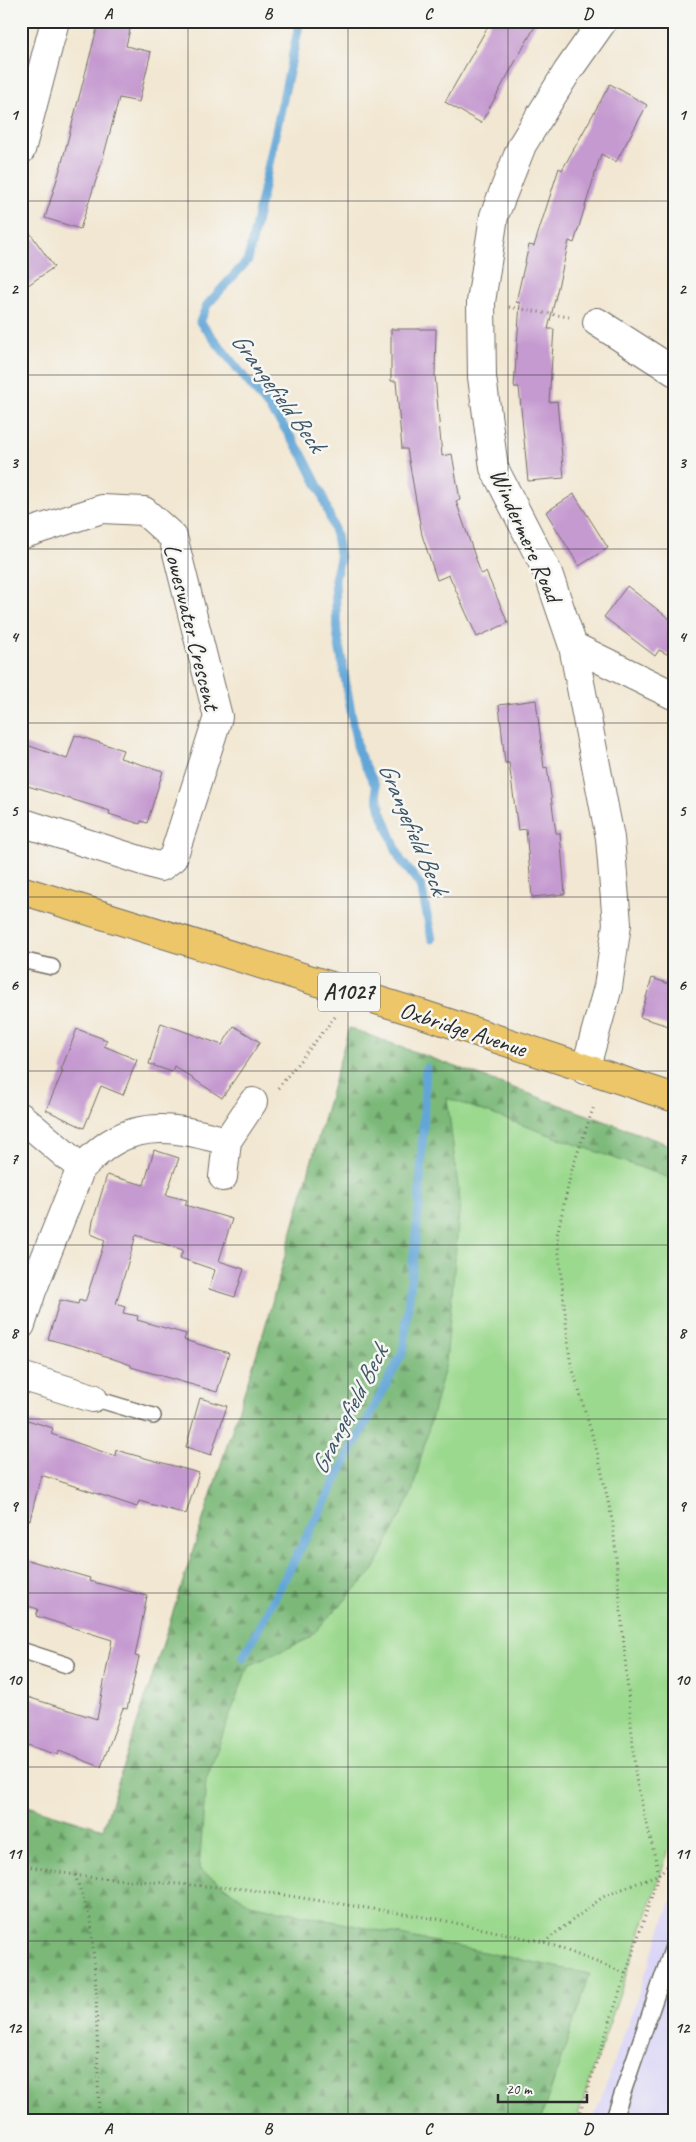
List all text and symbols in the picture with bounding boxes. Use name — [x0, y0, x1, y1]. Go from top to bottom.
text: A — [104, 4, 114, 24]
text: B — [264, 4, 274, 24]
text: C — [424, 4, 434, 24]
text: D — [583, 4, 594, 24]
text: 1 — [10, 105, 19, 125]
text: 1 — [678, 105, 687, 125]
text: 2 — [10, 279, 19, 299]
text: 2 — [678, 279, 687, 299]
water label: Grangefield Beck — [224, 326, 335, 462]
text: 3 — [10, 453, 19, 473]
text: 3 — [678, 453, 687, 473]
street label: Windermere Road — [483, 464, 570, 610]
street label: Loweswater Crescent — [157, 541, 228, 715]
text: 4 — [10, 627, 19, 647]
text: 4 — [678, 627, 687, 647]
water label: Grangefield Beck — [371, 758, 457, 903]
text: 5 — [11, 801, 20, 821]
text: 5 — [679, 801, 688, 821]
road number: A1027 — [318, 972, 380, 1012]
text: 6 — [10, 975, 19, 995]
text: 6 — [678, 975, 687, 995]
street label: Oxbridge Avenue — [396, 994, 532, 1064]
text: 7 — [10, 1149, 19, 1169]
text: 7 — [678, 1149, 687, 1169]
text: 8 — [10, 1323, 19, 1343]
text: 8 — [678, 1323, 687, 1343]
water label: Grangefield Beck — [303, 1336, 397, 1479]
text: 9 — [10, 1496, 19, 1516]
text: 9 — [678, 1496, 687, 1516]
text: 10 — [7, 1670, 23, 1690]
text: 10 — [675, 1670, 691, 1690]
text: 11 — [7, 1844, 23, 1864]
text: 11 — [675, 1844, 691, 1864]
text: 12 — [7, 2018, 23, 2038]
text: 12 — [675, 2018, 691, 2038]
scale bar — [498, 2072, 587, 2104]
text: 20 m — [506, 2080, 533, 2099]
text: A — [104, 2119, 114, 2139]
text: B — [264, 2119, 274, 2139]
text: C — [424, 2119, 434, 2139]
text: D — [583, 2119, 594, 2139]

